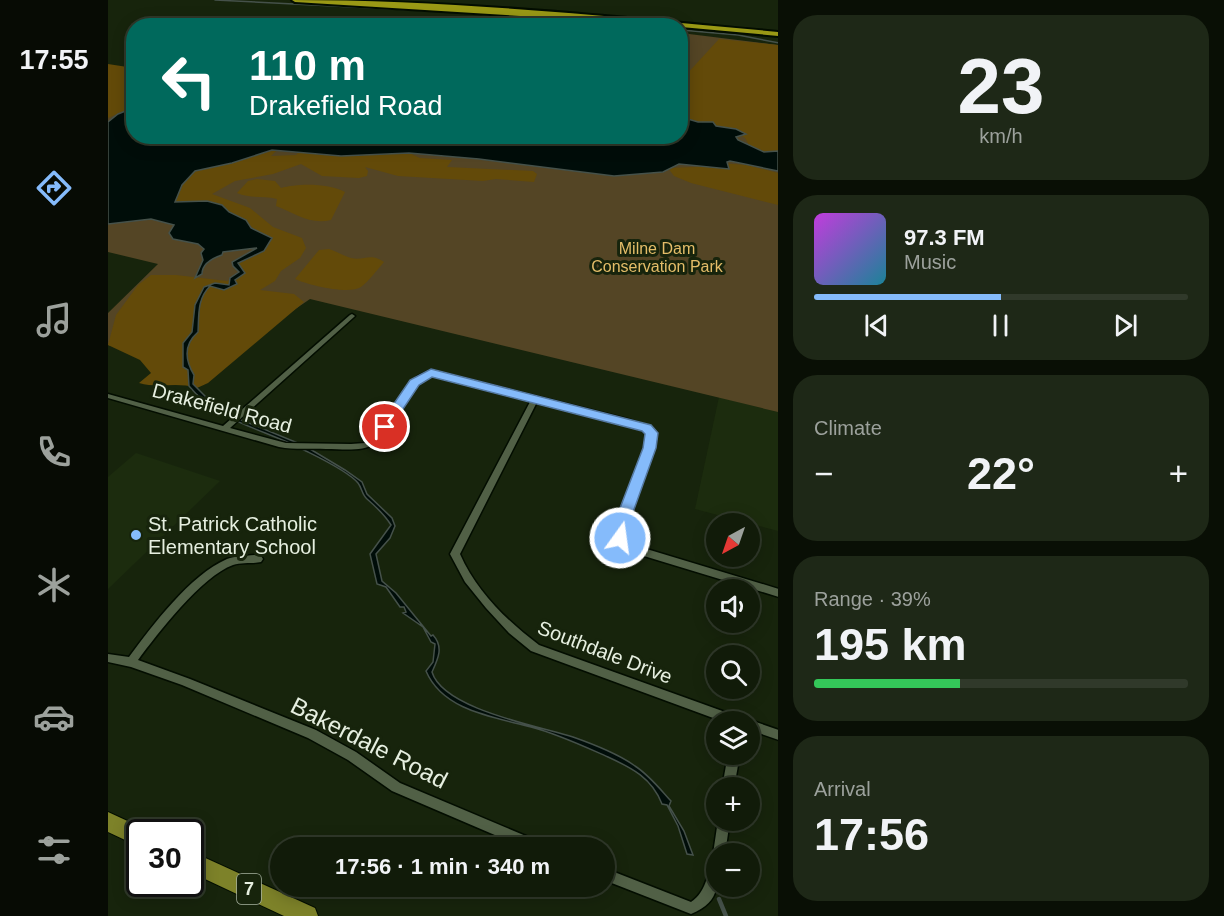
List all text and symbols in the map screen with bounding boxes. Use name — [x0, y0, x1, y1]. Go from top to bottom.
icon: left — [150, 42, 228, 120]
text: 110 m — [249, 42, 366, 89]
text: 23 — [958, 42, 1044, 130]
text: 17:55 — [19, 45, 89, 75]
text: Drakefield Road — [249, 91, 443, 121]
text: km/h — [979, 125, 1023, 147]
icon: directions — [33, 167, 75, 209]
text: 97.3 FM — [904, 225, 985, 250]
park label: Milne Dam Conservation Park — [591, 240, 724, 275]
text: Music — [904, 251, 956, 273]
icon: music — [33, 299, 75, 341]
icon: previous — [860, 309, 893, 342]
icon: pause — [984, 309, 1017, 342]
icon: next — [1109, 309, 1142, 342]
street label: Drakefield Road — [150, 379, 294, 437]
pin — [359, 401, 410, 452]
icon: arrive — [368, 410, 401, 443]
text: Climate — [814, 417, 882, 439]
icon: phone — [33, 431, 75, 473]
text: 22° — [967, 448, 1035, 499]
text: − — [814, 455, 833, 492]
text: + — [1169, 455, 1188, 492]
position arrow — [588, 506, 652, 570]
place label: St. Patrick Catholic Elementary School — [148, 513, 317, 558]
north arrow — [706, 513, 760, 567]
map controls — [706, 513, 760, 897]
marker: St. Patrick Catholic Elementary School — [129, 528, 143, 542]
icon: climate — [33, 564, 75, 606]
button: sound — [706, 579, 760, 633]
text: Range · 39% — [814, 588, 931, 610]
street label: Southdale Drive — [535, 616, 675, 688]
text: 195 km — [814, 619, 967, 670]
button: search — [706, 645, 760, 699]
street label: Bakerdale Road — [286, 691, 452, 794]
icon: car — [33, 696, 75, 738]
button: layers — [706, 711, 760, 765]
button: + — [706, 777, 760, 831]
text: Arrival — [814, 778, 871, 800]
text: 17:56 — [814, 809, 929, 860]
speed limit sign: 30 — [126, 819, 204, 897]
icon: filters — [33, 829, 75, 871]
button: − — [706, 843, 760, 897]
text: 17:56 · 1 min · 340 m — [335, 854, 550, 879]
road number: 7 — [237, 874, 261, 904]

